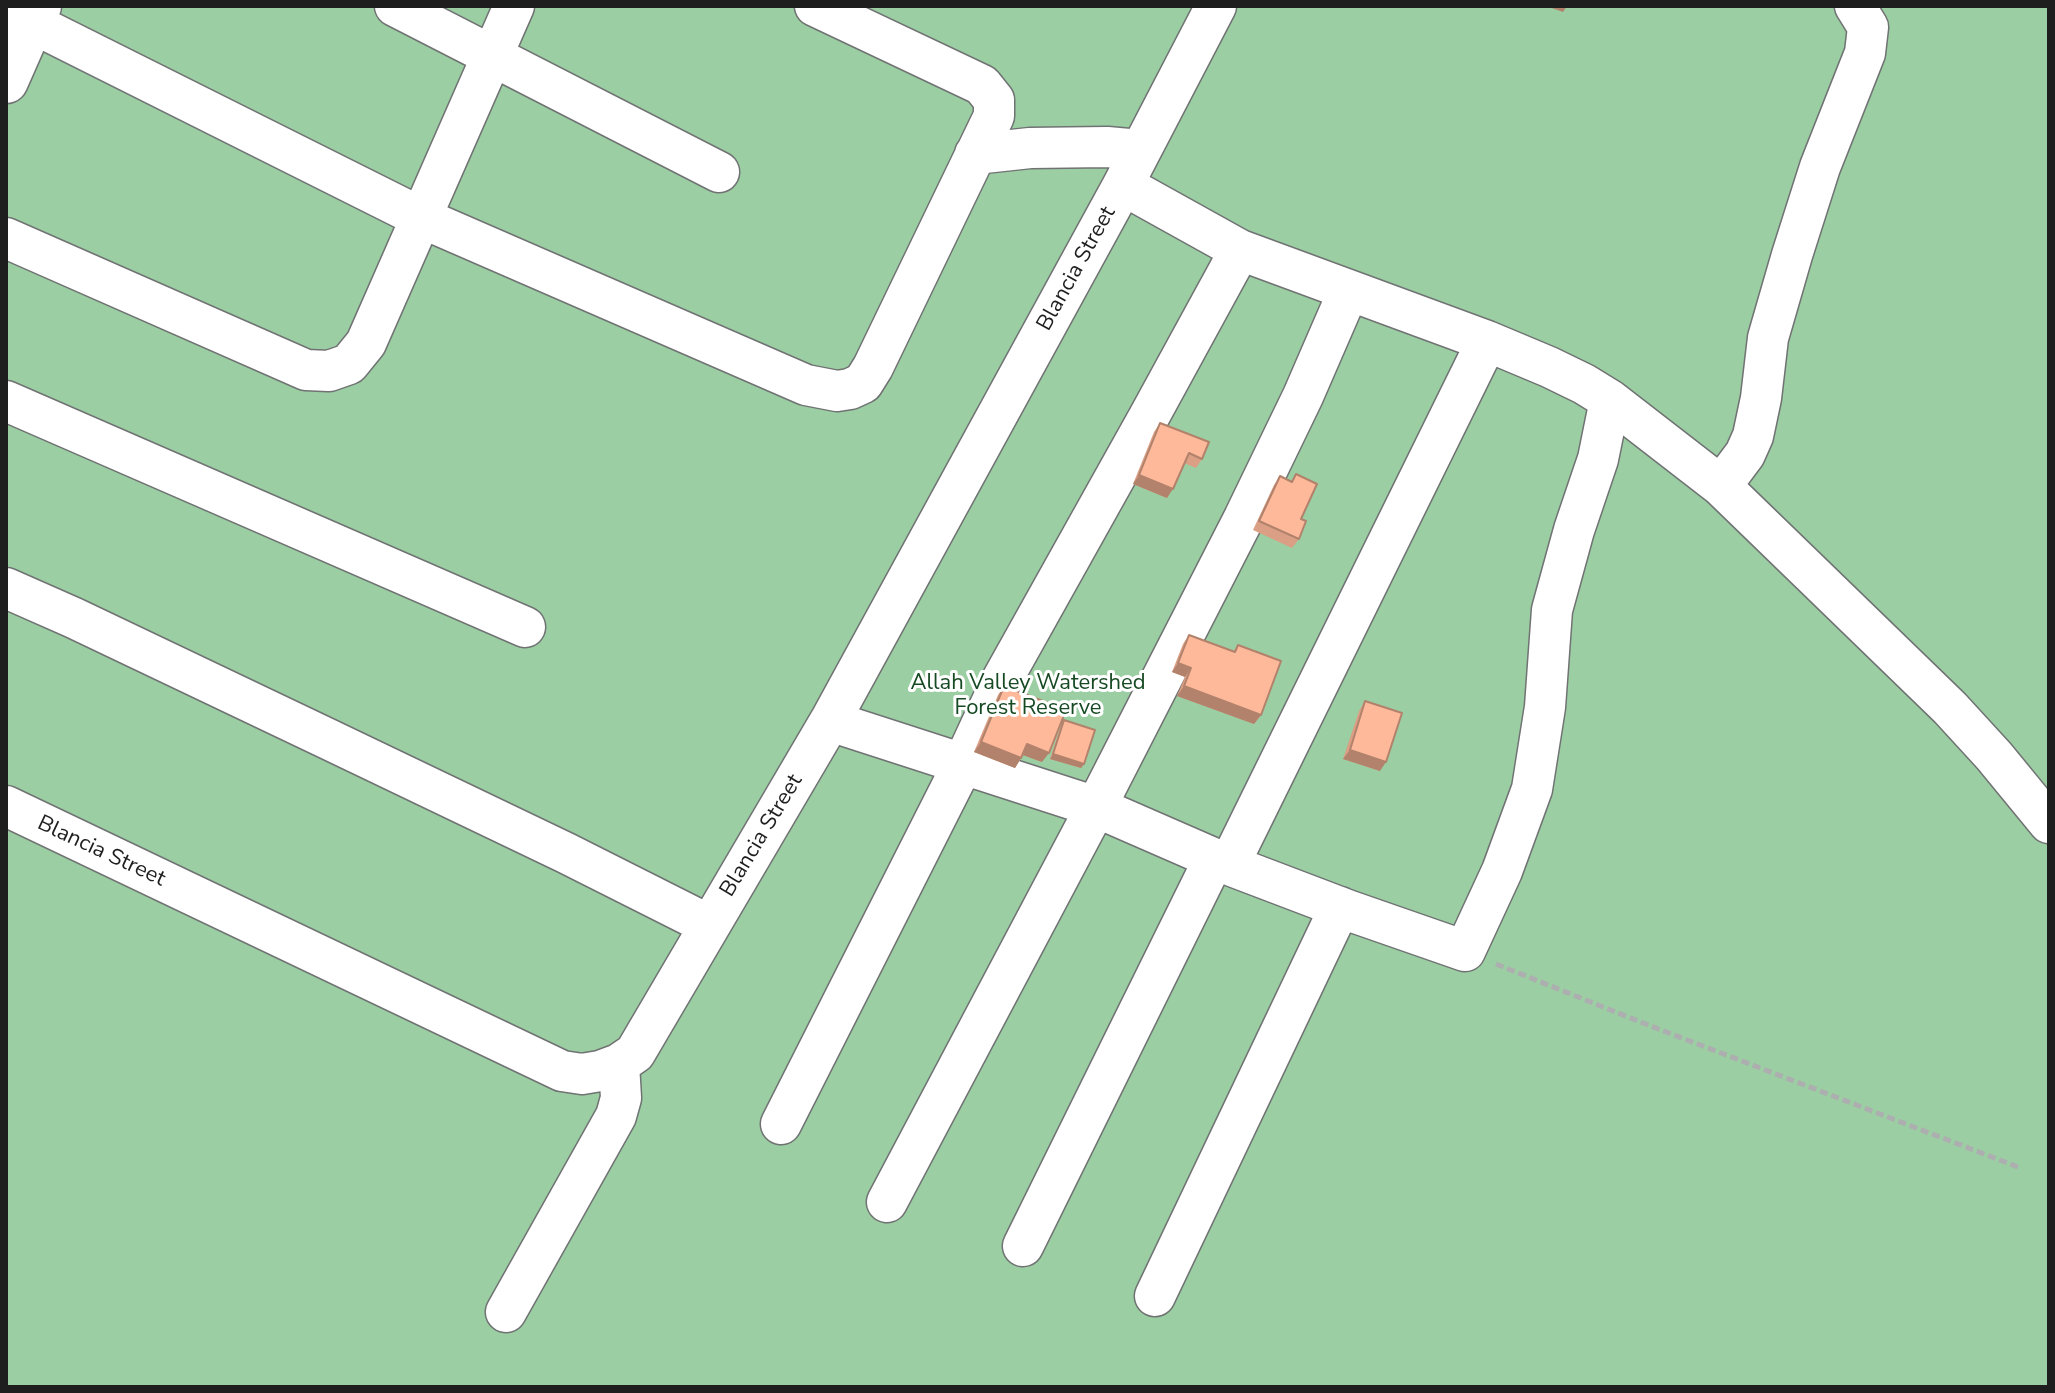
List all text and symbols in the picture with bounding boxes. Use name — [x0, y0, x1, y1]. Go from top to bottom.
street label: Blancia Street — [1032, 202, 1122, 336]
park label: Allah Valley Watershed Forest Reserve — [910, 671, 1146, 722]
street label: Blancia Street — [715, 770, 809, 902]
street label: Blancia Street — [33, 811, 169, 893]

